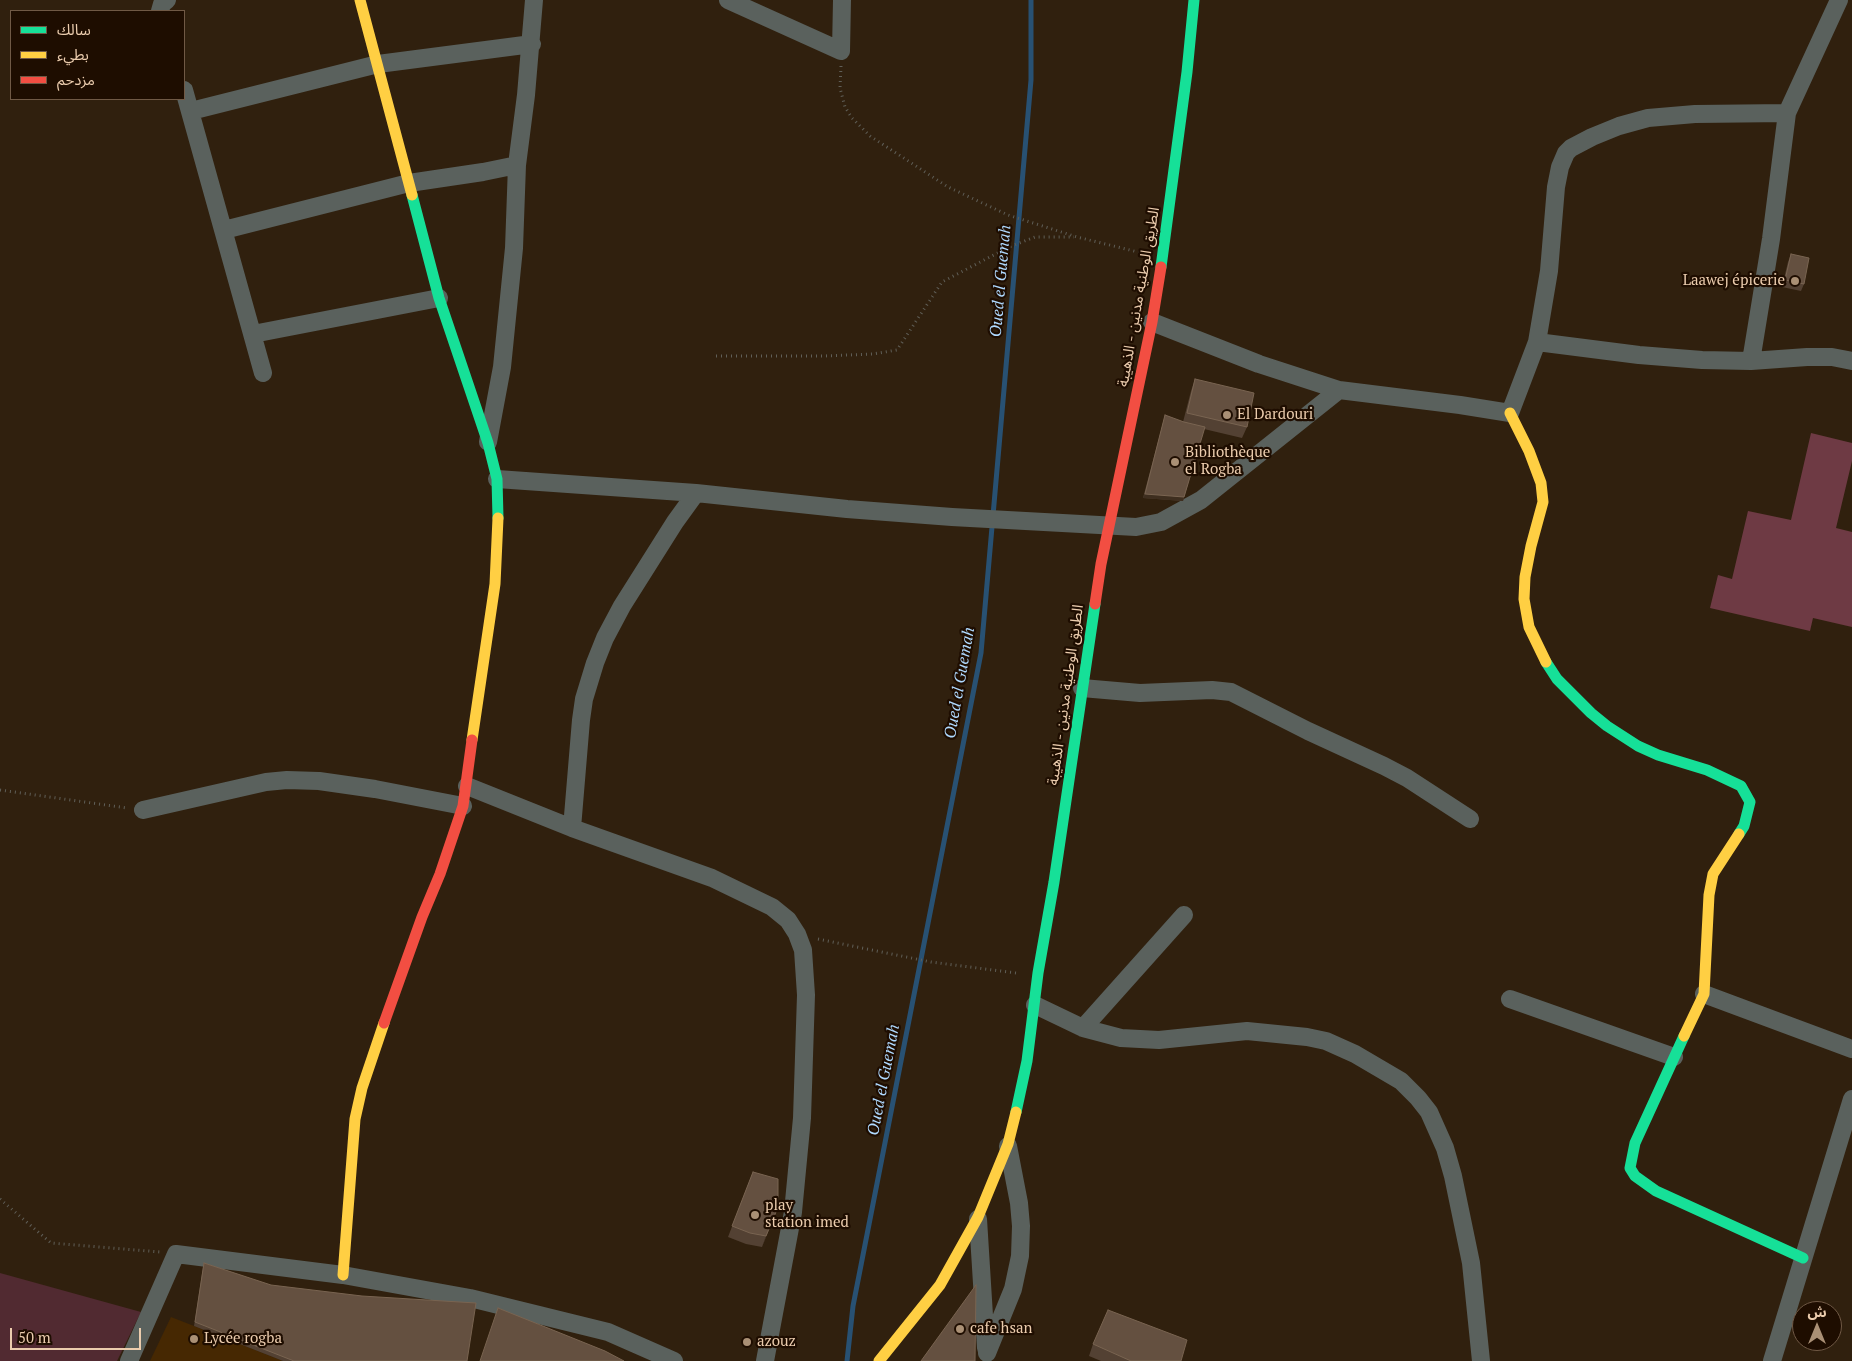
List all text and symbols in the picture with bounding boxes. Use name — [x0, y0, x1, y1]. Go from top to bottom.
legend — [10, 10, 185, 100]
text: سالك — [57, 19, 91, 39]
text: بطيء — [57, 44, 89, 64]
text: مزدحم — [57, 69, 95, 89]
street label: الطريق الوطنية مدنين - الذهيبة — [1114, 206, 1164, 388]
water label: Oued el Guemah — [987, 224, 1015, 338]
place label: Laawej épicerie — [1683, 272, 1785, 290]
marker: Laawej épicerie — [1789, 275, 1801, 287]
place label: El Dardouri — [1237, 406, 1313, 424]
marker: El Dardouri — [1221, 409, 1233, 421]
place label: Bibliothèque el Rogba — [1185, 444, 1270, 479]
marker: Bibliothèque el Rogba — [1169, 456, 1181, 468]
street label: الطريق الوطنية مدنين - الذهيبة — [1044, 603, 1088, 787]
water label: Oued el Guemah — [941, 626, 979, 740]
water label: Oued el Guemah — [864, 1023, 904, 1137]
place label: play station imed — [765, 1197, 849, 1232]
marker: play station imed — [749, 1209, 761, 1221]
north arrow — [1792, 1301, 1842, 1351]
text: ش — [1807, 1302, 1827, 1321]
scale bar — [12, 1318, 144, 1350]
place label: cafe hsan — [970, 1320, 1032, 1338]
marker: cafe hsan — [954, 1323, 966, 1335]
text: 50 m — [18, 1327, 51, 1347]
place label: Lycée rogba — [204, 1330, 282, 1348]
marker: Lycée rogba — [188, 1333, 200, 1345]
place label: azouz — [757, 1333, 796, 1351]
marker: azouz — [741, 1336, 753, 1348]

